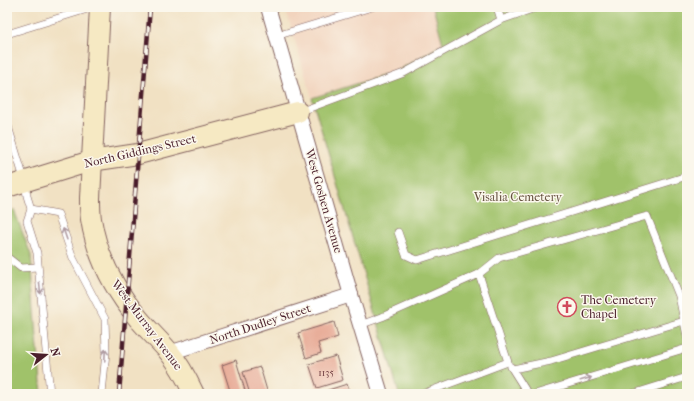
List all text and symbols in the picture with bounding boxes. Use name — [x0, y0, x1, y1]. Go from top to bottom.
street label: North Giddings Street — [83, 131, 198, 171]
street label: West Goshen Avenue — [302, 146, 346, 255]
park label: Visalia Cemetery — [473, 190, 563, 204]
one-way arrow — [60, 229, 68, 241]
street label: West Murray Avenue — [108, 276, 185, 373]
one-way arrow — [37, 281, 44, 294]
place label: The Cemetery Chapel — [581, 293, 657, 321]
church icon: The Cemetery Chapel — [556, 296, 578, 318]
street label: North Dudley Street — [208, 301, 313, 347]
north arrow — [26, 335, 66, 375]
text: N — [48, 346, 63, 359]
one-way arrow — [102, 349, 109, 362]
house number: 1135 — [318, 367, 334, 379]
one-way arrow — [579, 375, 592, 382]

